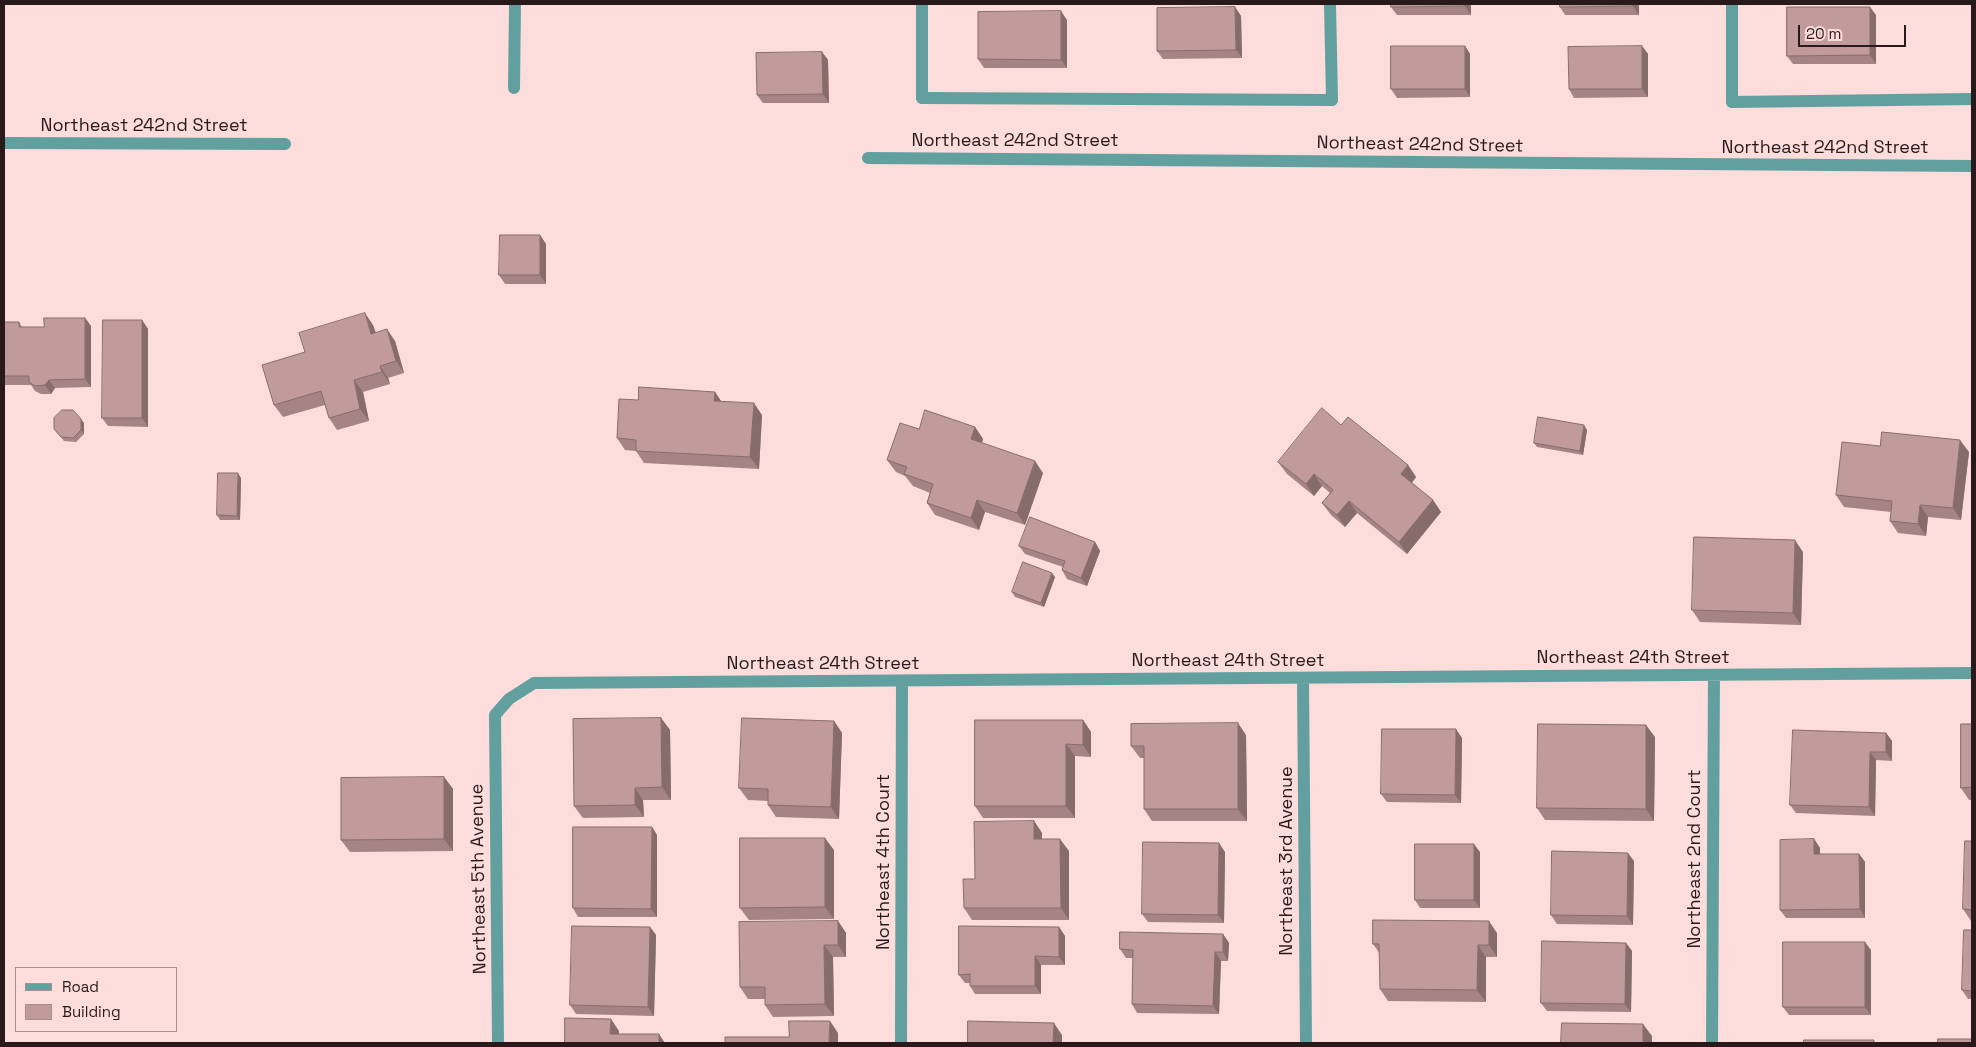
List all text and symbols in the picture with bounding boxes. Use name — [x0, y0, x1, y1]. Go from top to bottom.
scale bar — [1801, 15, 1908, 47]
text: 20 m — [1806, 24, 1841, 43]
street label: Northeast 242nd Street — [41, 115, 247, 137]
street label: Northeast 242nd Street — [912, 130, 1118, 152]
street label: Northeast 242nd Street — [1316, 132, 1524, 158]
street label: Northeast 242nd Street — [1722, 137, 1928, 159]
street label: Northeast 24th Street — [1537, 647, 1729, 669]
street label: Northeast 24th Street — [1132, 650, 1324, 672]
street label: Northeast 24th Street — [727, 653, 919, 675]
street label: Northeast 3rd Avenue — [1276, 766, 1298, 956]
street label: Northeast 2nd Court — [1684, 769, 1706, 949]
street label: Northeast 4th Court — [873, 774, 895, 950]
street label: Northeast 5th Avenue — [467, 784, 491, 974]
legend — [15, 967, 178, 1032]
text: Road — [62, 977, 99, 996]
text: Building — [62, 1002, 121, 1021]

